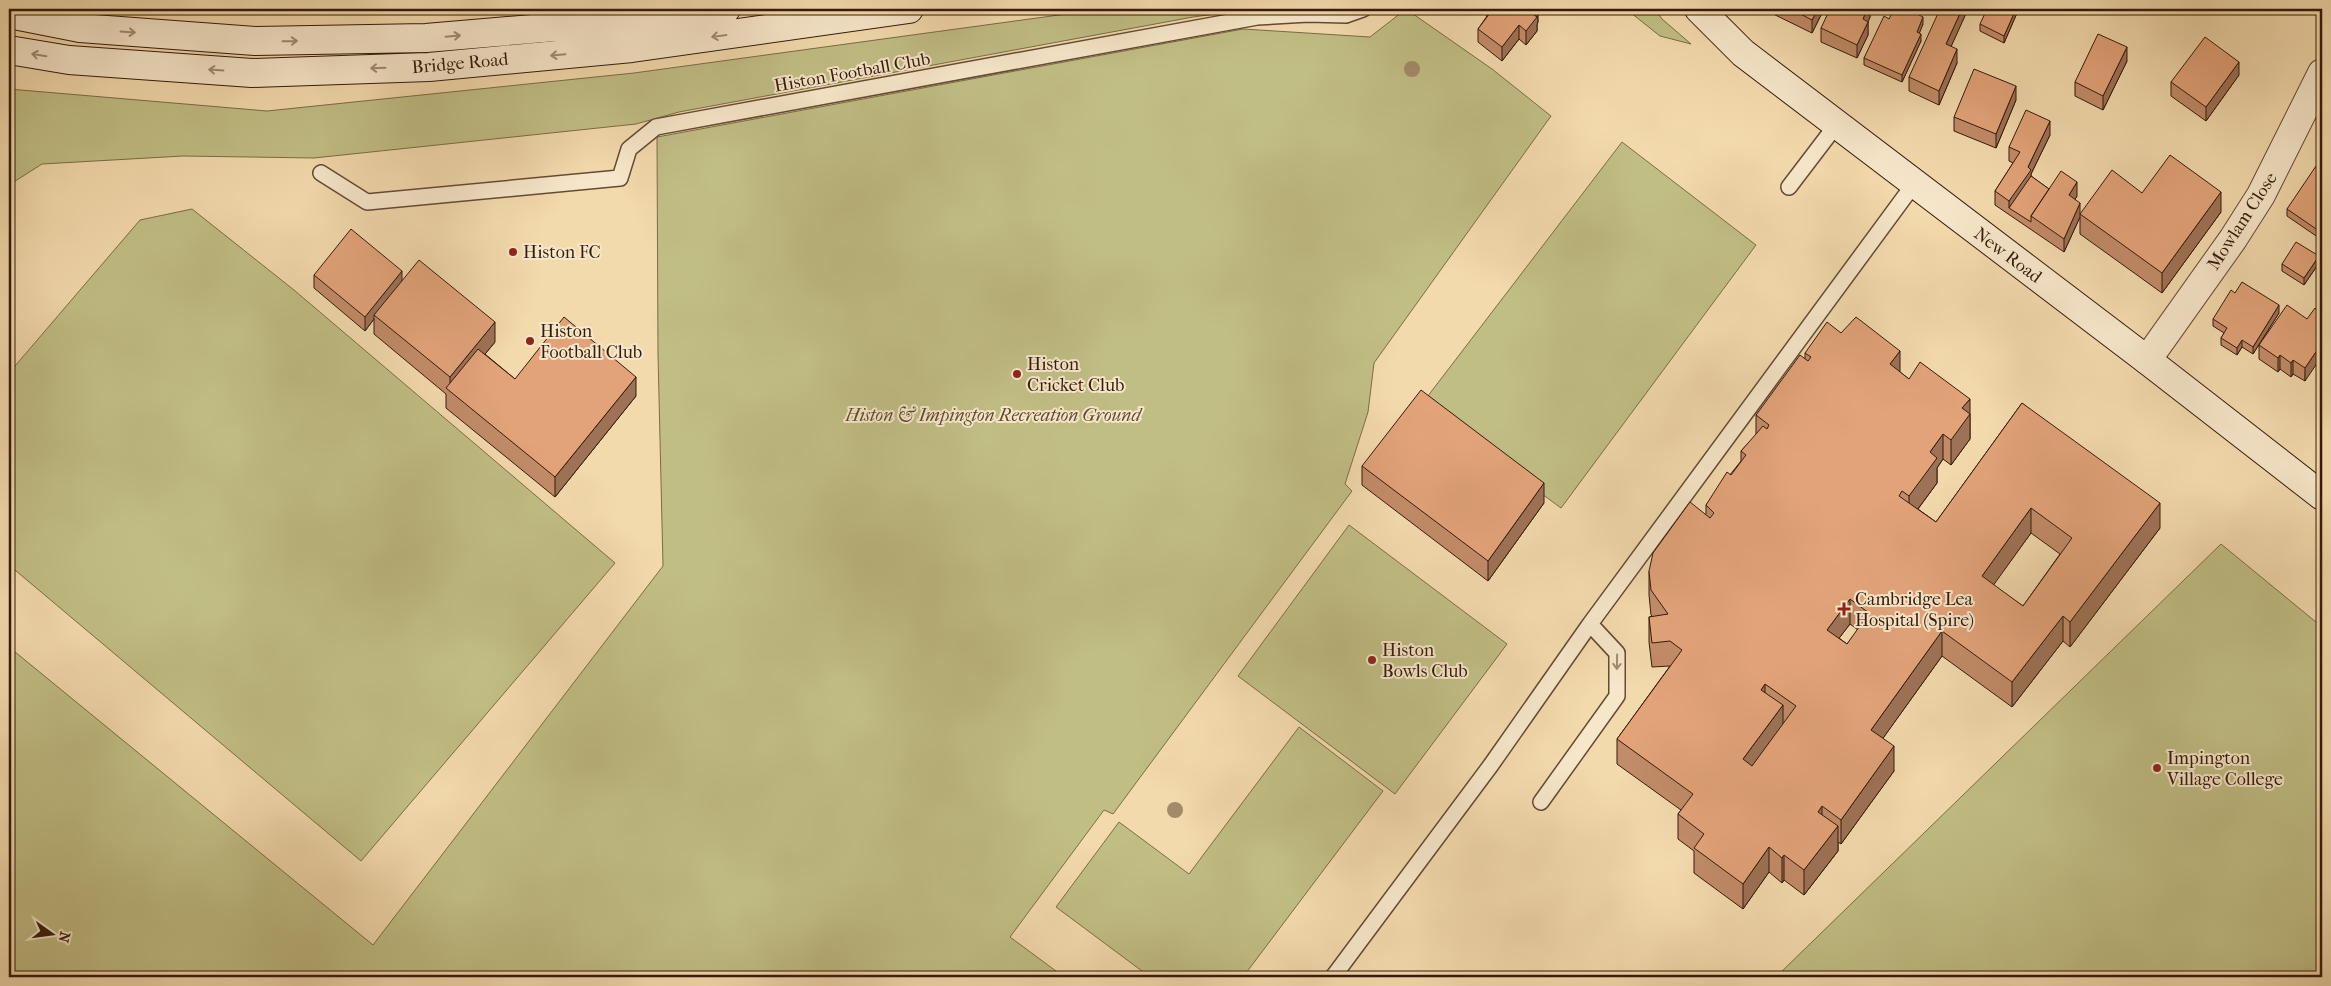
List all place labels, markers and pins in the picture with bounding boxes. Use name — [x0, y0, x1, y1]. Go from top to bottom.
place label: Histon FC — [523, 242, 601, 263]
marker: Histon FC — [507, 246, 519, 258]
place label: Histon Football Club — [540, 321, 642, 363]
marker: Histon Football Club — [524, 335, 536, 347]
place label: Histon Cricket Club — [1027, 354, 1124, 396]
marker: Histon Cricket Club — [1011, 368, 1023, 380]
place label: Cambridge Lea Hospital (Spire) — [1855, 589, 1974, 631]
marker: Cambridge Lea Hospital (Spire) — [1837, 602, 1851, 616]
place label: Histon Bowls Club — [1382, 640, 1468, 682]
marker: Histon Bowls Club — [1366, 654, 1378, 666]
place label: Impington Village College — [2166, 748, 2283, 790]
marker: Impington Village College — [2151, 762, 2163, 774]

